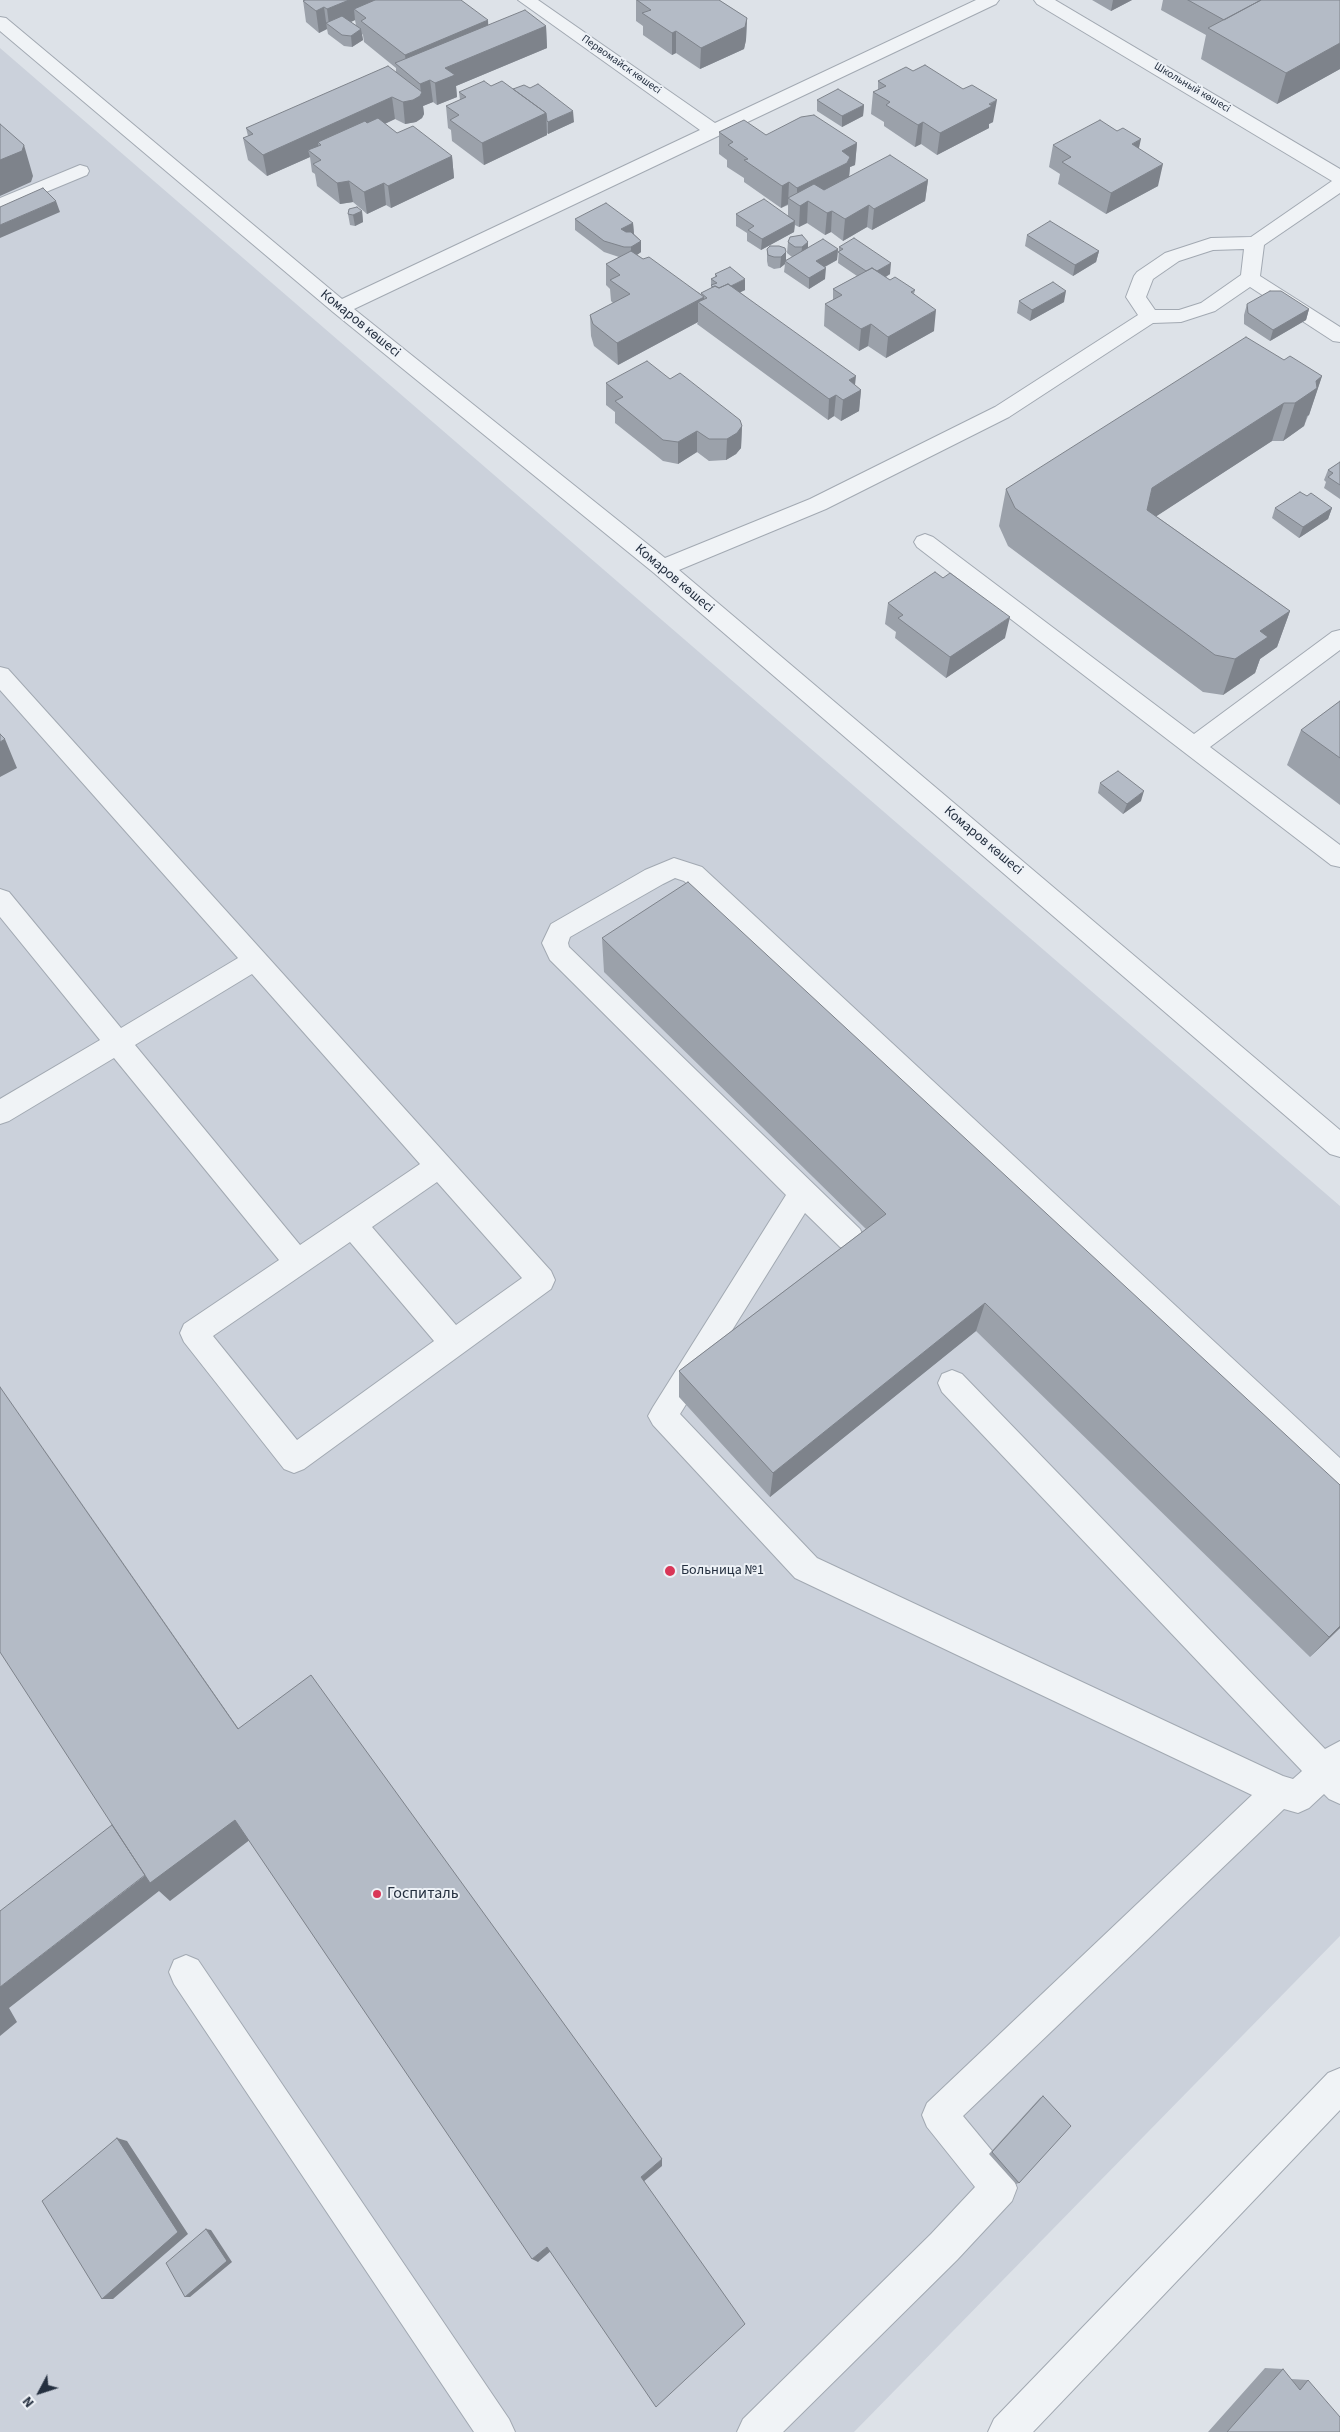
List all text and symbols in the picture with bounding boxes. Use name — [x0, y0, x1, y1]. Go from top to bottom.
street label: Первомайск көшесі — [579, 33, 663, 97]
street label: Школьный көшесі — [1151, 60, 1233, 116]
street label: Комаров көшесі — [317, 287, 403, 361]
street label: Комаров көшесі — [631, 541, 717, 617]
street label: Комаров көшесі — [940, 803, 1026, 879]
place label: Больница №1 — [681, 1563, 764, 1579]
marker: Больница №1 — [663, 1564, 677, 1578]
place label: Госпиталь — [387, 1884, 459, 1904]
marker: Госпиталь — [371, 1888, 383, 1900]
north arrow — [15, 2367, 65, 2417]
text: N — [18, 2392, 39, 2412]

